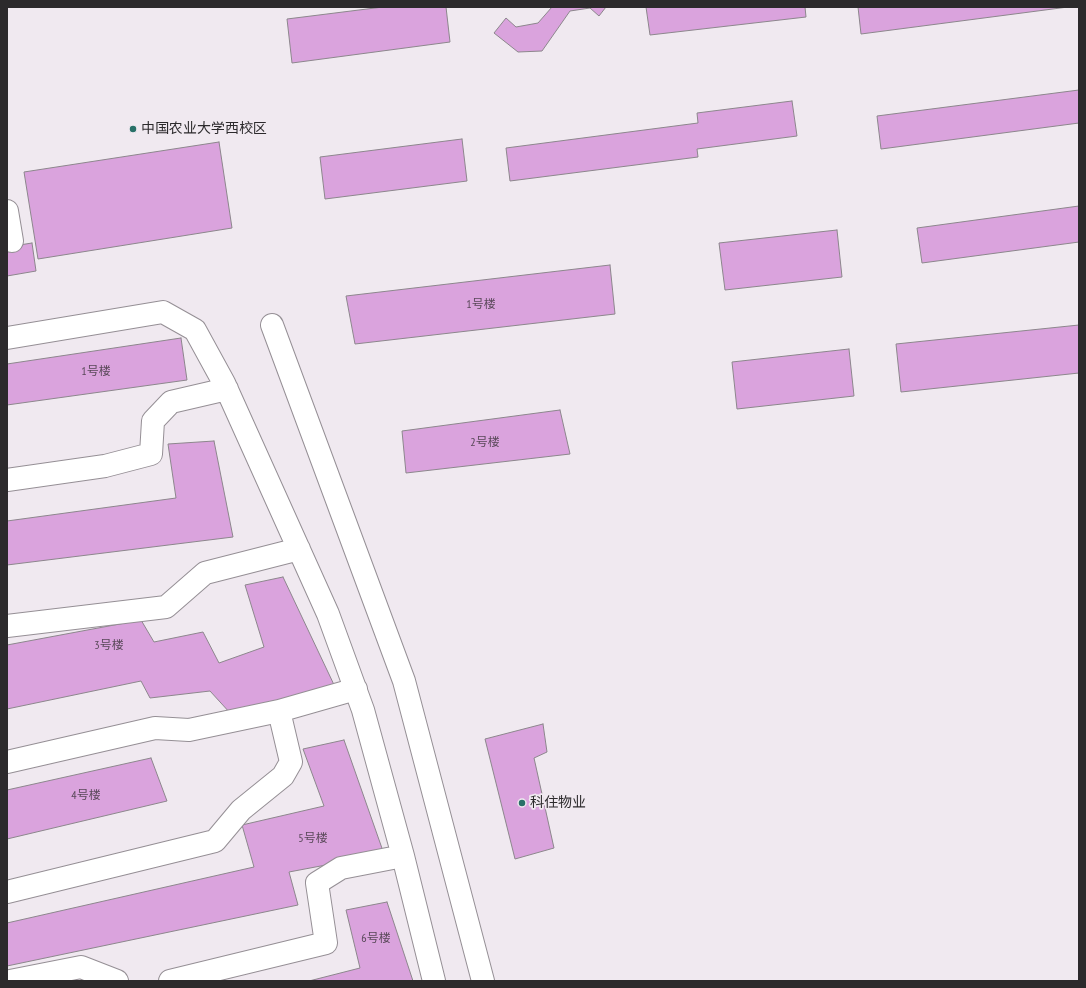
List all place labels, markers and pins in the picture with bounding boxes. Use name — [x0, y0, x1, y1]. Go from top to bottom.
place label: 中国农业大学西校区 — [141, 121, 267, 137]
marker: 中国农业大学西校区 — [128, 124, 138, 134]
place label: 科住物业 — [530, 795, 586, 811]
marker: 科住物业 — [517, 798, 527, 808]

